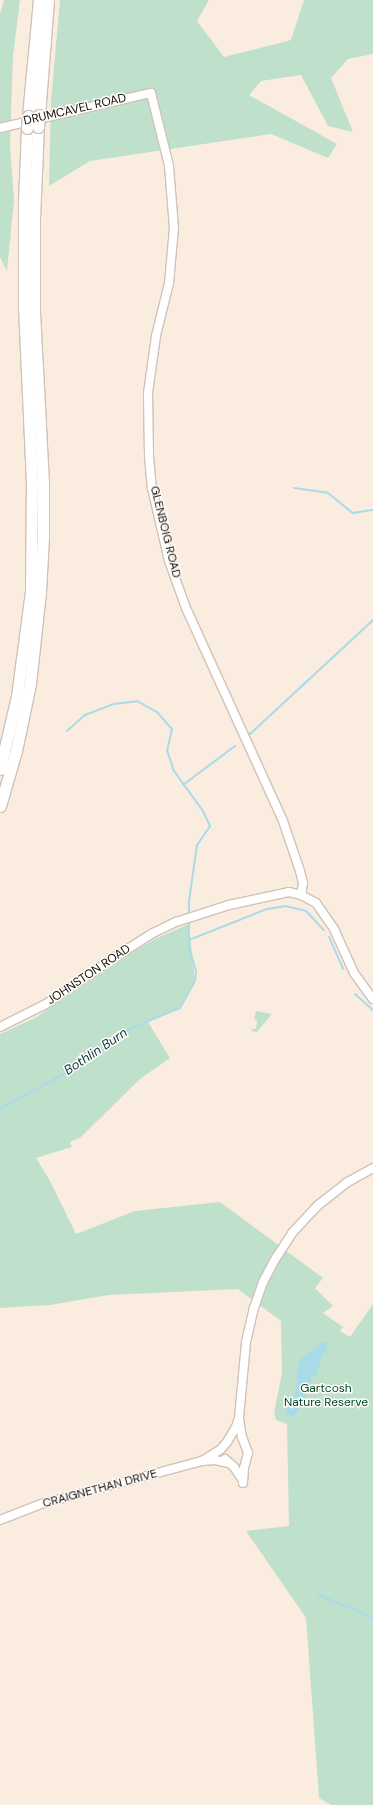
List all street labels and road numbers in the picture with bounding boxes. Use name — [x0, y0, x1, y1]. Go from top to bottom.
street label: DRUMCAVEL ROAD — [22, 91, 128, 129]
street label: GLENBOIG ROAD — [147, 485, 183, 579]
street label: JOHNSTON ROAD — [45, 942, 133, 1008]
street label: CRAIGNETHAN DRIVE — [41, 1467, 159, 1511]

